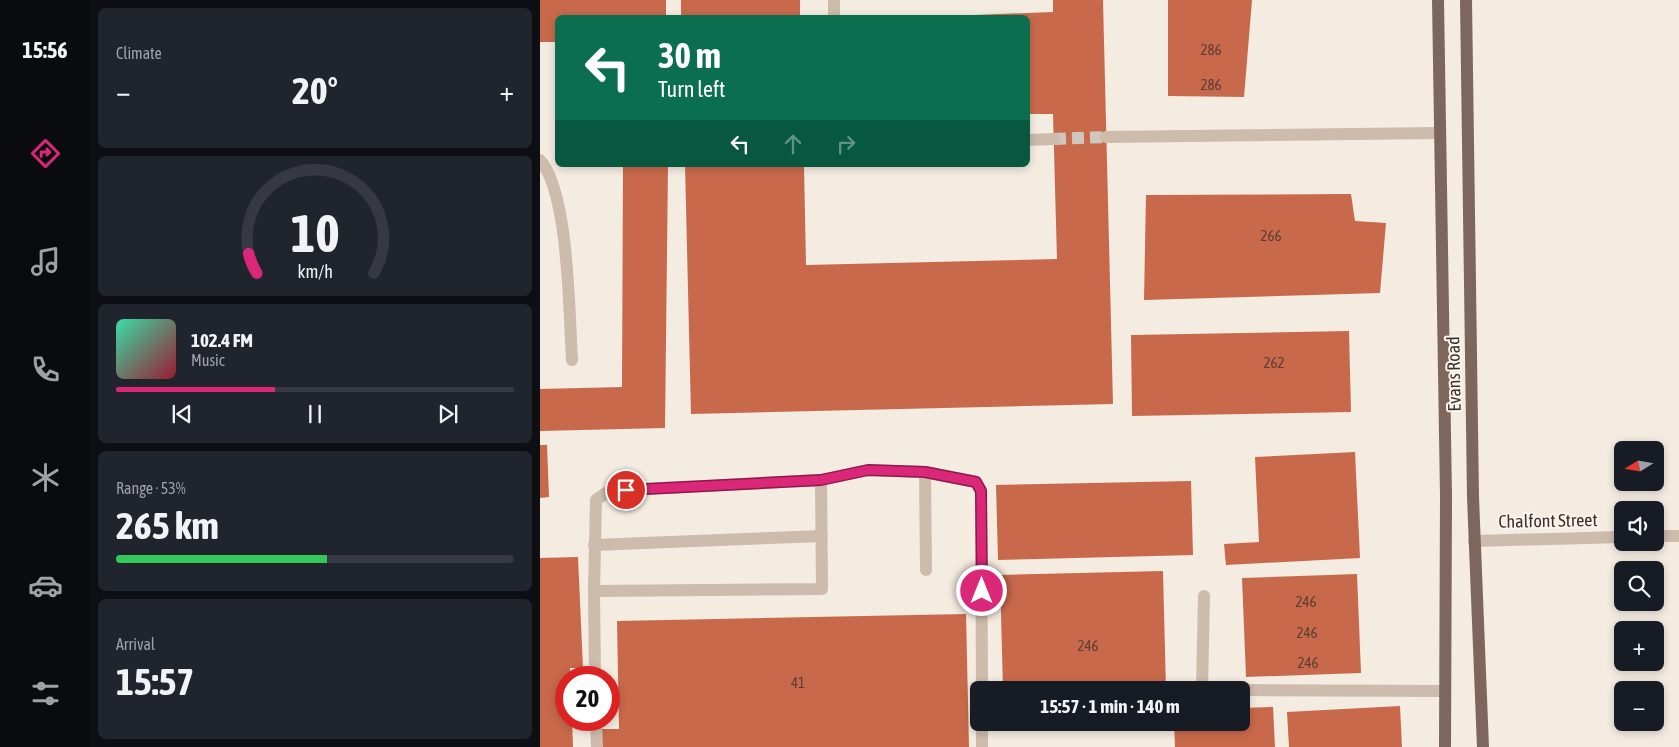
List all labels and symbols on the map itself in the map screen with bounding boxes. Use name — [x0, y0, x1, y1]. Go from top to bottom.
house number: 286 — [1200, 41, 1222, 58]
house number: 286 — [1200, 76, 1222, 93]
house number: 266 — [1260, 227, 1282, 244]
street label: Evans Road — [1442, 336, 1465, 412]
house number: 262 — [1263, 354, 1285, 371]
north arrow — [1614, 441, 1664, 491]
pin — [605, 469, 647, 511]
street label: Chalfont Street — [1498, 509, 1598, 532]
position arrow — [955, 564, 1007, 616]
house number: 246 — [1295, 593, 1317, 610]
house number: 246 — [1296, 624, 1318, 641]
house number: 246 — [1077, 637, 1099, 654]
house number: 246 — [1297, 654, 1319, 671]
speed limit sign: 20 — [555, 666, 620, 731]
house number: 41 — [791, 674, 805, 691]

